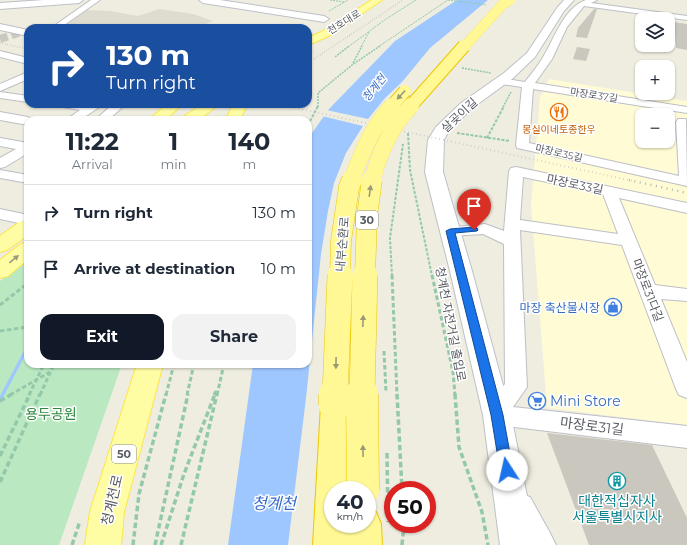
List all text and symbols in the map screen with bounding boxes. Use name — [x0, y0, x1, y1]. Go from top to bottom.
street label: 천호대로 — [325, 7, 363, 37]
map controls — [635, 12, 675, 148]
button: layers — [635, 12, 675, 52]
text: 130 m — [106, 38, 190, 72]
icon: right — [40, 40, 92, 92]
button: + — [635, 60, 675, 100]
water label: 청계천 — [359, 70, 390, 104]
text: Turn right — [106, 72, 196, 94]
street label: 마장로37길 — [569, 85, 619, 105]
one-way arrow — [396, 90, 406, 100]
street label: 살곶이길 — [438, 94, 480, 136]
restaurant icon: 몽실이네토종한우 — [549, 102, 569, 122]
button: − — [635, 108, 675, 148]
place label: 몽실이네토종한우 — [522, 123, 596, 136]
text: 11:22 — [66, 127, 119, 156]
text: 1 — [169, 127, 178, 156]
text: 140 — [228, 127, 270, 156]
street label: 마장로35길 — [534, 141, 584, 165]
text: Arrival — [72, 156, 113, 172]
text: min — [161, 156, 187, 172]
text: m — [242, 156, 256, 172]
street label: 마장로33길 — [545, 171, 605, 197]
one-way arrow — [367, 185, 373, 197]
pin — [457, 189, 491, 230]
icon: arrive — [463, 195, 485, 217]
icon: right — [40, 202, 62, 224]
text: Turn right — [74, 203, 153, 222]
text: 130 m — [252, 203, 296, 222]
road number: 30 — [356, 211, 378, 229]
street label: 내부순환로 — [332, 216, 352, 272]
one-way arrow — [9, 255, 19, 264]
street label: 마장로31다길 — [629, 256, 667, 324]
icon: arrive — [40, 258, 62, 280]
text: Arrive at destination — [74, 259, 235, 278]
text: 10 m — [261, 259, 296, 278]
street label: 청계천 자전거길 출입로 — [433, 265, 469, 383]
shop icon: 마장 축산물시장 — [603, 297, 623, 317]
place label: 마장 축산물시장 — [520, 300, 600, 315]
button: Exit — [40, 314, 164, 360]
button: Share — [172, 314, 296, 360]
one-way arrow — [360, 314, 366, 327]
one-way arrow — [333, 357, 339, 370]
supermarket icon: Mini Store — [527, 391, 547, 411]
place label: Mini Store — [550, 392, 621, 410]
park label: 용두공원 — [25, 405, 77, 423]
street label: 마장로31길 — [559, 413, 625, 439]
one-way arrow — [360, 444, 366, 457]
road number: 50 — [112, 445, 136, 463]
position arrow — [486, 449, 528, 491]
building icon: 대한적십자사 서울특별시지사 — [607, 471, 627, 491]
street label: 청계천로 — [97, 473, 127, 527]
speed limit sign: 50 — [384, 481, 436, 533]
text: 40 — [336, 490, 364, 514]
place label: 대한적십자사 서울특별시지사 — [572, 492, 662, 526]
water label: 청계천 — [252, 494, 298, 513]
text: km/h — [337, 510, 363, 523]

